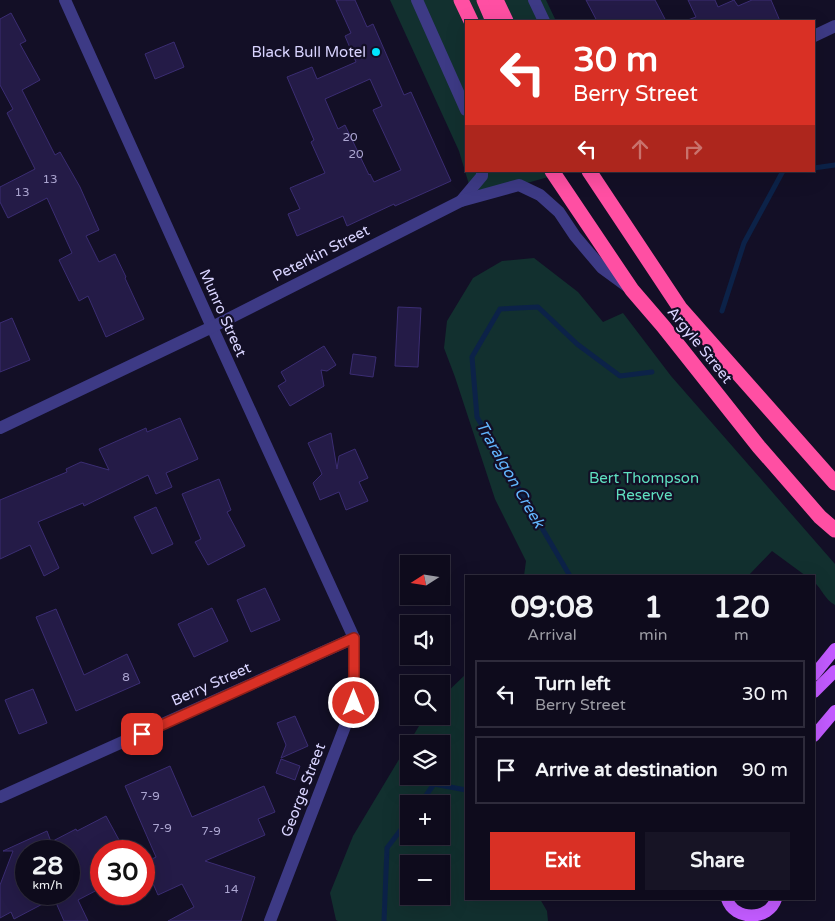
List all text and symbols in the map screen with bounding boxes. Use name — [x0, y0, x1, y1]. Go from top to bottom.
text: 30 m — [573, 39, 658, 81]
icon: left — [490, 40, 555, 105]
place label: Black Bull Motel — [251, 43, 366, 61]
marker: Black Bull Motel — [370, 46, 382, 58]
text: Berry Street — [573, 81, 698, 107]
house number: 20 — [342, 130, 358, 144]
icon: left — [573, 135, 601, 163]
icon: ahead — [626, 135, 654, 163]
icon: right — [679, 135, 707, 163]
house number: 20 — [348, 147, 364, 161]
house number: 13 — [42, 172, 58, 186]
house number: 13 — [14, 185, 30, 199]
street label: Peterkin Street — [270, 221, 373, 285]
street label: Munro Street — [196, 266, 250, 360]
street label: Argyle Street — [664, 303, 736, 387]
water label: Traralgon Creek — [471, 417, 550, 533]
park label: Bert Thompson Reserve — [589, 469, 699, 504]
north arrow — [400, 555, 450, 605]
map controls — [400, 555, 450, 905]
text: 09:08 — [510, 589, 594, 626]
text: 1 — [644, 589, 663, 626]
text: 120 — [713, 589, 770, 626]
button: sound — [400, 615, 450, 665]
text: Arrival — [527, 625, 577, 645]
text: min — [639, 625, 668, 645]
text: m — [734, 625, 749, 645]
street label: Berry Street — [168, 658, 254, 710]
house number: 8 — [122, 670, 130, 684]
text: Turn left — [535, 673, 611, 695]
button: search — [400, 675, 450, 725]
position arrow — [327, 676, 379, 728]
icon: left — [492, 680, 520, 708]
text: 30 m — [742, 683, 788, 705]
text: Berry Street — [535, 695, 626, 715]
pin — [121, 713, 163, 755]
icon: arrive — [128, 720, 156, 748]
button: layers — [400, 735, 450, 785]
street label: George Street — [277, 740, 329, 840]
icon: arrive — [492, 756, 520, 784]
text: Arrive at destination — [535, 759, 718, 781]
text: 90 m — [742, 759, 788, 781]
house number: 7-9 — [140, 789, 160, 803]
button: + — [400, 795, 450, 845]
house number: 7-9 — [152, 821, 172, 835]
house number: 7-9 — [201, 824, 221, 838]
button: Exit — [490, 832, 635, 890]
button: Share — [645, 832, 790, 890]
speed limit sign: 30 — [90, 840, 155, 905]
text: 28 — [32, 851, 63, 881]
button: − — [400, 855, 450, 905]
text: km/h — [32, 878, 63, 892]
house number: 14 — [223, 882, 239, 896]

